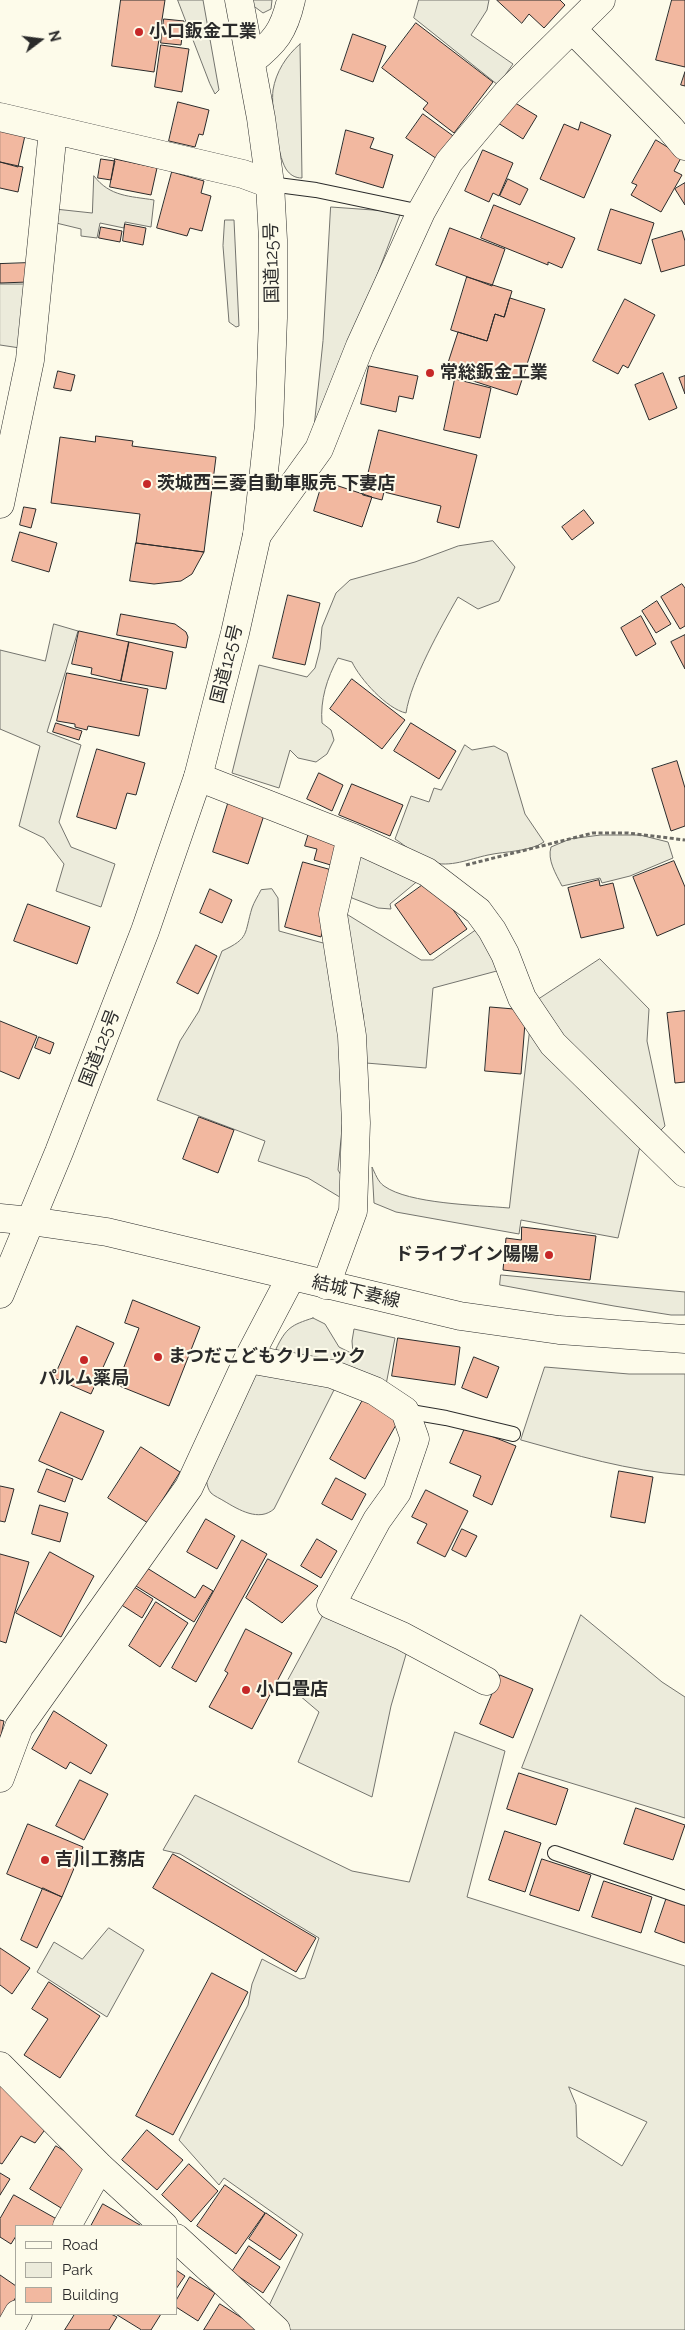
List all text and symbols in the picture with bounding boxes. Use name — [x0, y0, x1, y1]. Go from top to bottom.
north arrow — [15, 15, 65, 65]
place label: 小口鈑金工業 — [149, 21, 257, 43]
marker: 小口鈑金工業 — [133, 26, 145, 38]
text: N — [45, 29, 64, 43]
street label: 国道125号 — [260, 222, 284, 304]
place label: 常総鈑金工業 — [440, 362, 548, 384]
marker: 常総鈑金工業 — [424, 367, 436, 379]
place label: 茨城西三菱自動車販売 下妻店 — [157, 473, 395, 495]
marker: 茨城西三菱自動車販売 下妻店 — [141, 478, 153, 490]
street label: 国道125号 — [207, 622, 247, 706]
street label: 国道125号 — [75, 1006, 125, 1090]
place label: ドライブイン陽陽 — [395, 1244, 539, 1266]
marker: ドライブイン陽陽 — [543, 1249, 555, 1261]
street label: 結城下妻線 — [310, 1271, 402, 1313]
place label: まつだこどもクリニック — [168, 1346, 366, 1368]
marker: まつだこどもクリニック — [152, 1351, 164, 1363]
marker: パルム薬局 — [78, 1354, 90, 1366]
place label: パルム薬局 — [39, 1368, 129, 1390]
place label: 小口畳店 — [256, 1679, 328, 1701]
marker: 小口畳店 — [240, 1684, 252, 1696]
place label: 吉川工務店 — [55, 1849, 145, 1871]
marker: 吉川工務店 — [39, 1854, 51, 1866]
legend — [15, 2225, 178, 2315]
text: Road — [62, 2236, 98, 2254]
text: Park — [62, 2261, 93, 2279]
text: Building — [62, 2286, 119, 2304]

